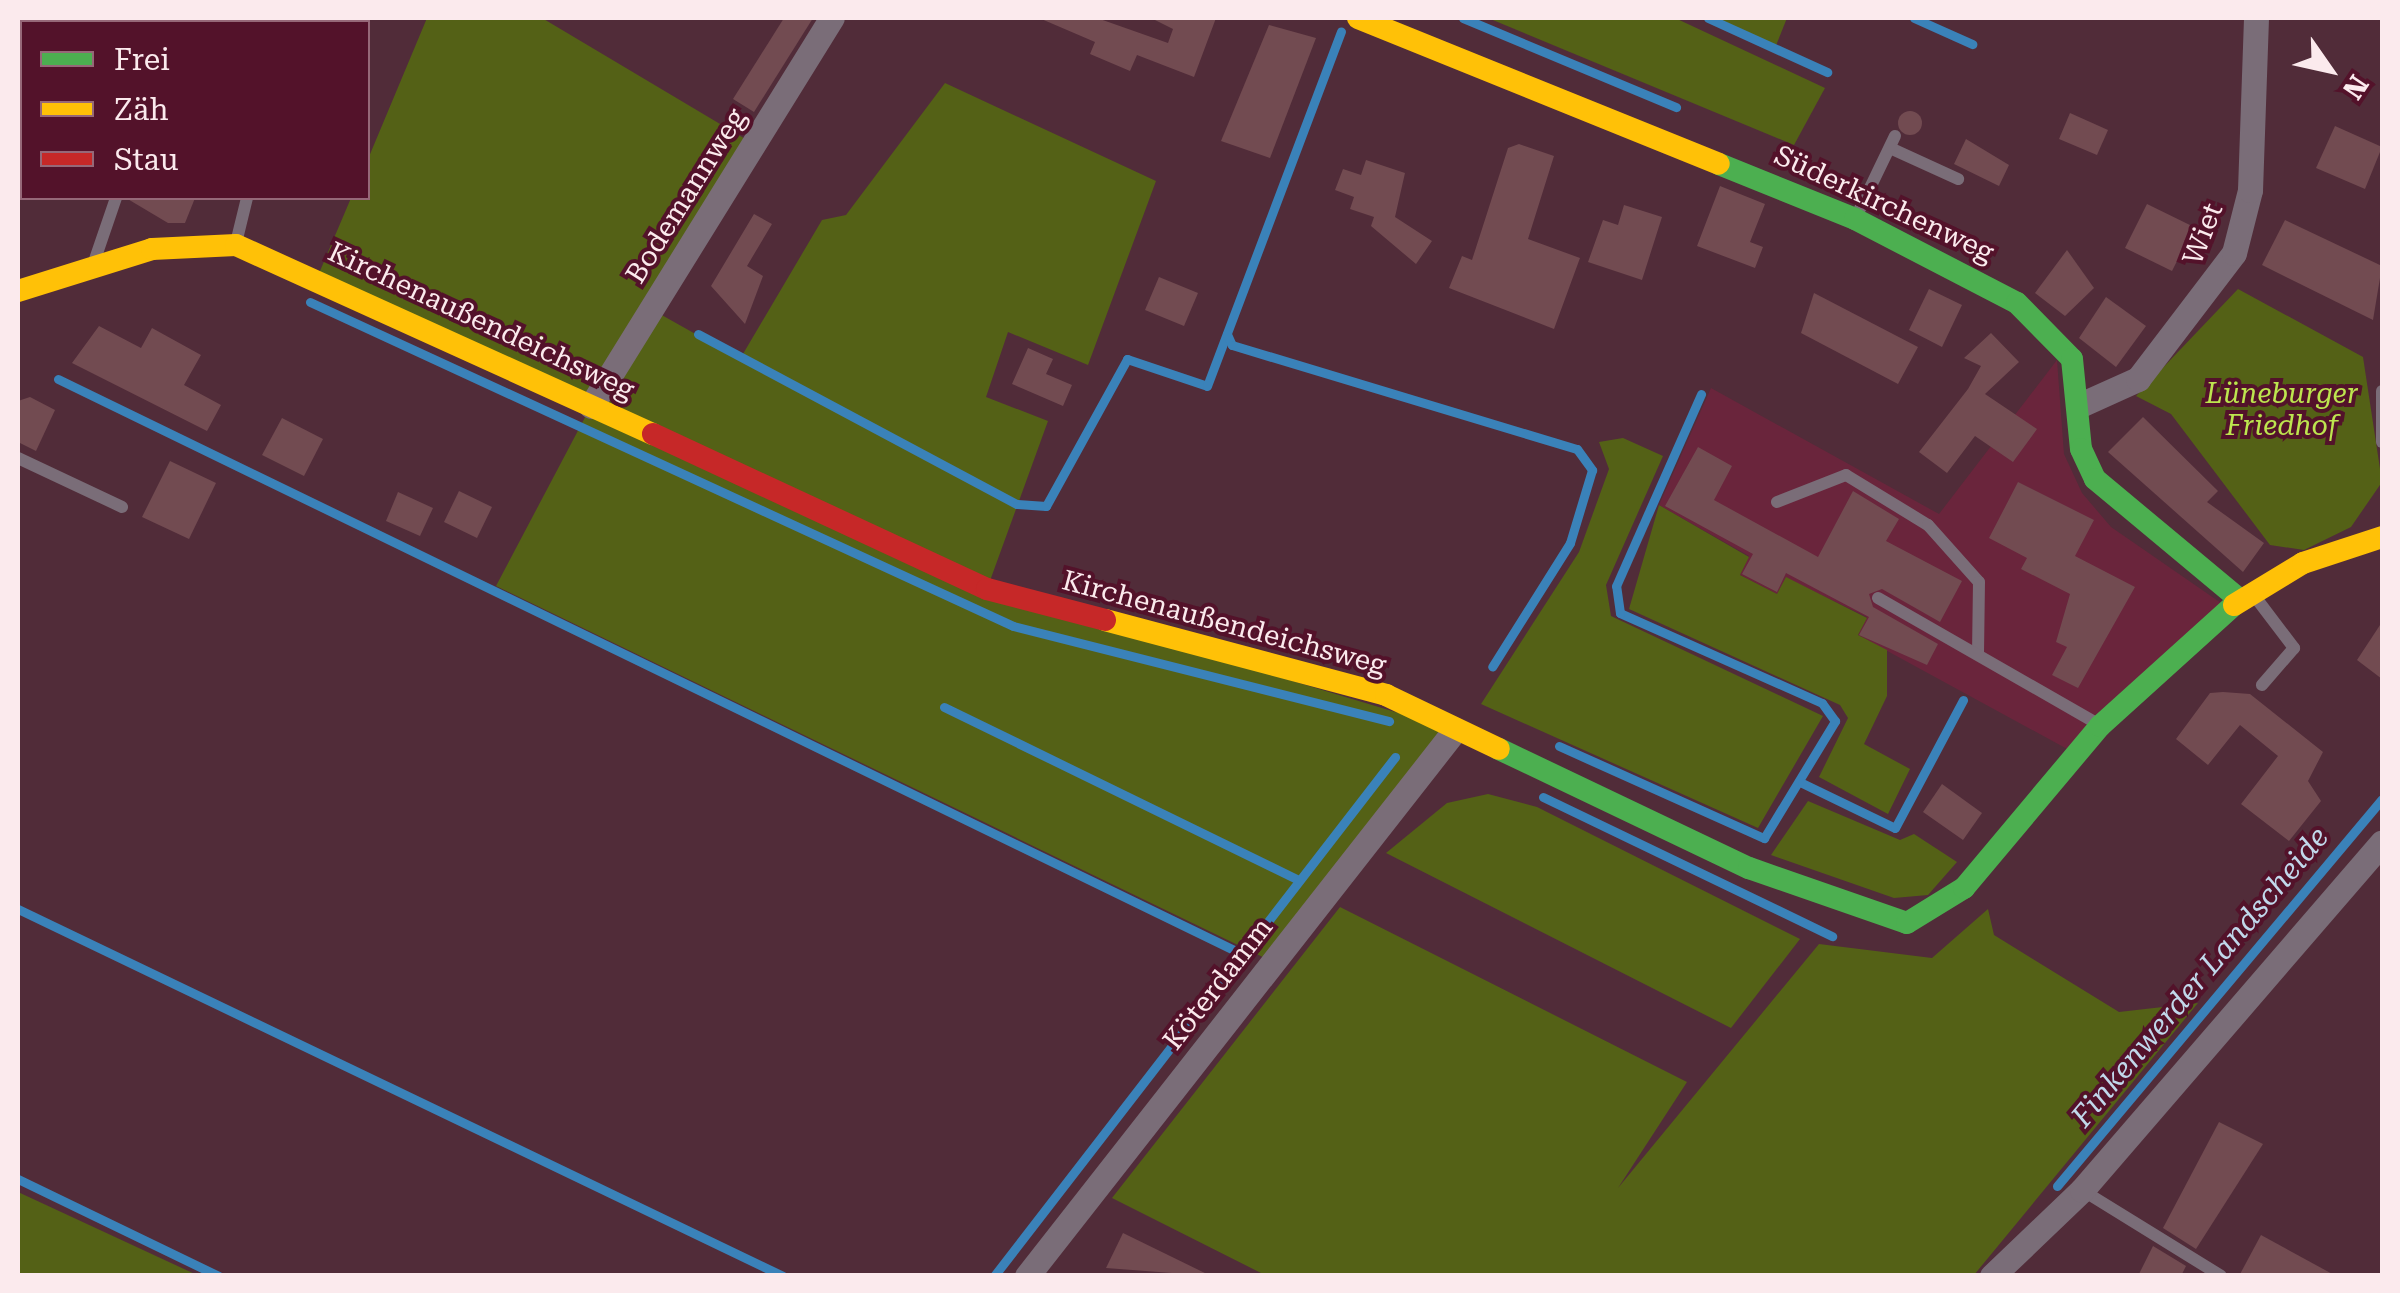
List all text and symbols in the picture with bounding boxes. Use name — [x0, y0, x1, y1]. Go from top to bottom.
legend — [20, 20, 370, 200]
north arrow — [2280, 20, 2380, 120]
text: Frei — [114, 42, 170, 77]
text: N — [2336, 69, 2375, 105]
text: Zäh — [114, 92, 169, 127]
street label: Bodemannweg — [619, 102, 753, 290]
street label: Süderkirchenweg — [1769, 138, 1999, 270]
text: Stau — [114, 142, 178, 177]
street label: Wiet — [2176, 199, 2230, 269]
street label: Kirchenaußendeichsweg — [323, 235, 639, 407]
park label: Lüneburger Friedhof — [2206, 377, 2358, 443]
street label: Kirchenaußendeichsweg — [1058, 564, 1390, 682]
water label: Finkenwerder Landscheide — [2064, 820, 2336, 1134]
street label: Köterdamm — [1156, 911, 1280, 1057]

